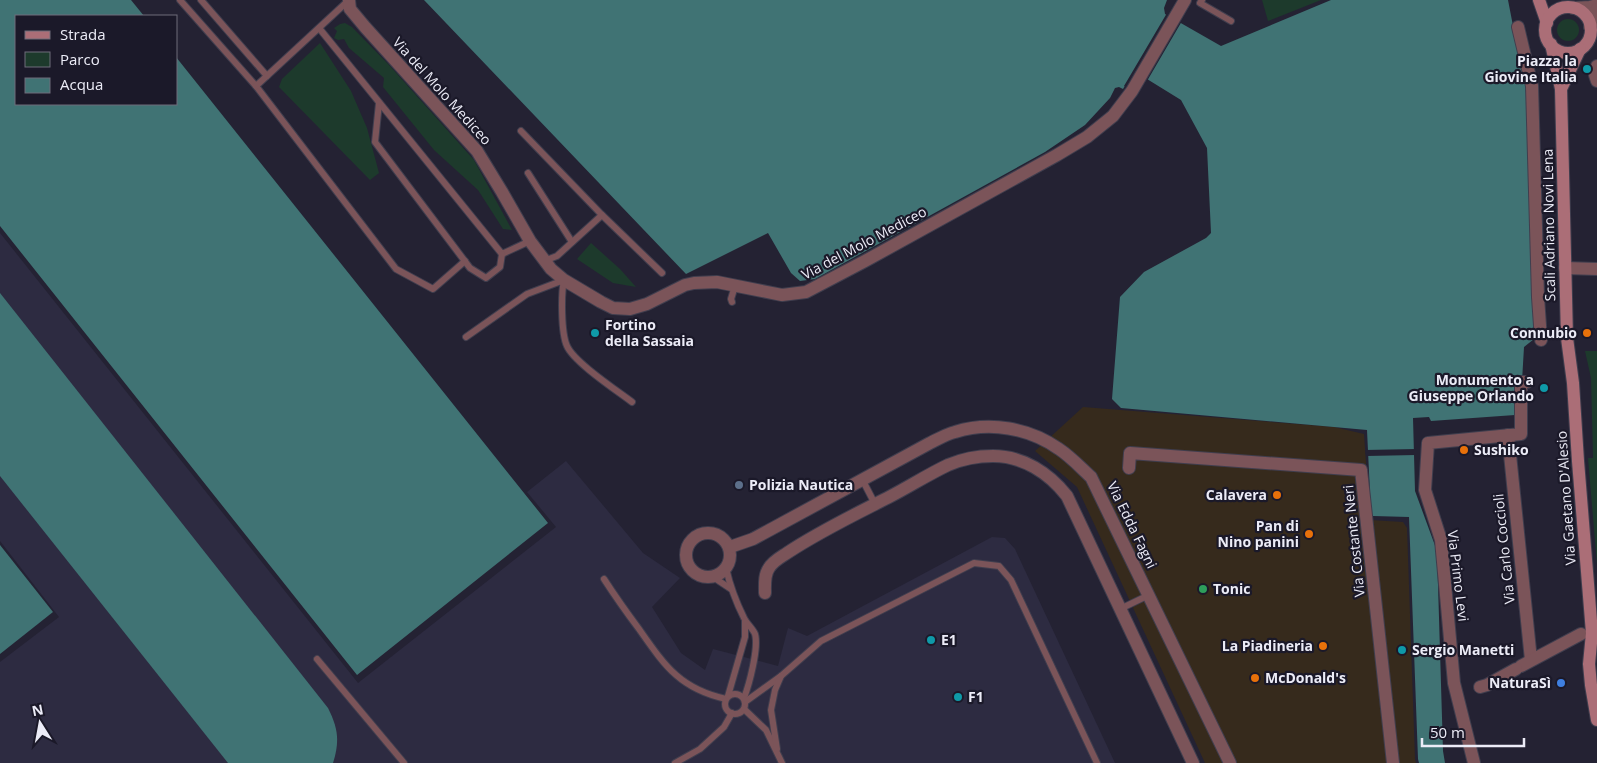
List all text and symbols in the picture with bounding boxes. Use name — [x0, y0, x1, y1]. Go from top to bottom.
legend — [15, 15, 178, 105]
text: Strada — [60, 24, 106, 44]
street label: Via del Molo Mediceo — [389, 33, 496, 149]
text: Parco — [60, 49, 100, 69]
place label: Piazza la Giovine Italia — [1484, 51, 1577, 86]
marker: Piazza la Giovine Italia — [1581, 63, 1593, 75]
text: Acqua — [60, 74, 103, 94]
street label: Scali Adriano Novi Lena — [1538, 149, 1559, 301]
street label: Via del Molo Mediceo — [798, 202, 930, 284]
place label: Fortino della Sassaia — [605, 315, 694, 350]
place label: Connubio — [1510, 323, 1577, 342]
marker: Fortino della Sassaia — [589, 327, 601, 339]
marker: Connubio — [1581, 327, 1593, 339]
place label: Monumento a Giuseppe Orlando — [1409, 370, 1534, 405]
marker: Monumento a Giuseppe Orlando — [1538, 382, 1550, 394]
street label: Via Gaetano D'Alesio — [1551, 430, 1580, 566]
place label: Sushiko — [1474, 440, 1529, 459]
marker: Sushiko — [1458, 444, 1470, 456]
place label: Polizia Nautica — [749, 475, 853, 494]
street label: Via Edda Fagni — [1103, 478, 1162, 571]
marker: Polizia Nautica — [733, 479, 745, 491]
street label: Via Costante Neri — [1338, 484, 1369, 598]
place label: Calavera — [1206, 485, 1267, 504]
marker: Calavera — [1271, 489, 1283, 501]
street label: Via Carlo Coccioli — [1488, 493, 1519, 605]
place label: Pan di Nino panini — [1218, 516, 1299, 551]
marker: Pan di Nino panini — [1303, 528, 1315, 540]
street label: Via Primo Levi — [1443, 529, 1474, 623]
place label: Tonic — [1213, 579, 1250, 598]
marker: Tonic — [1197, 583, 1209, 595]
place label: E1 — [941, 630, 957, 649]
marker: E1 — [925, 634, 937, 646]
place label: La Piadineria — [1222, 636, 1313, 655]
marker: La Piadineria — [1317, 640, 1329, 652]
place label: Sergio Manetti — [1412, 640, 1514, 659]
marker: Sergio Manetti — [1396, 644, 1408, 656]
place label: McDonald's — [1265, 668, 1346, 687]
marker: McDonald's — [1249, 672, 1261, 684]
place label: NaturaSì — [1489, 673, 1551, 692]
marker: NaturaSì — [1555, 677, 1567, 689]
place label: F1 — [968, 687, 984, 706]
marker: F1 — [952, 691, 964, 703]
north arrow — [15, 698, 65, 748]
text: N — [30, 699, 45, 720]
scale bar — [1422, 716, 1524, 748]
text: 50 m — [1430, 722, 1465, 742]

